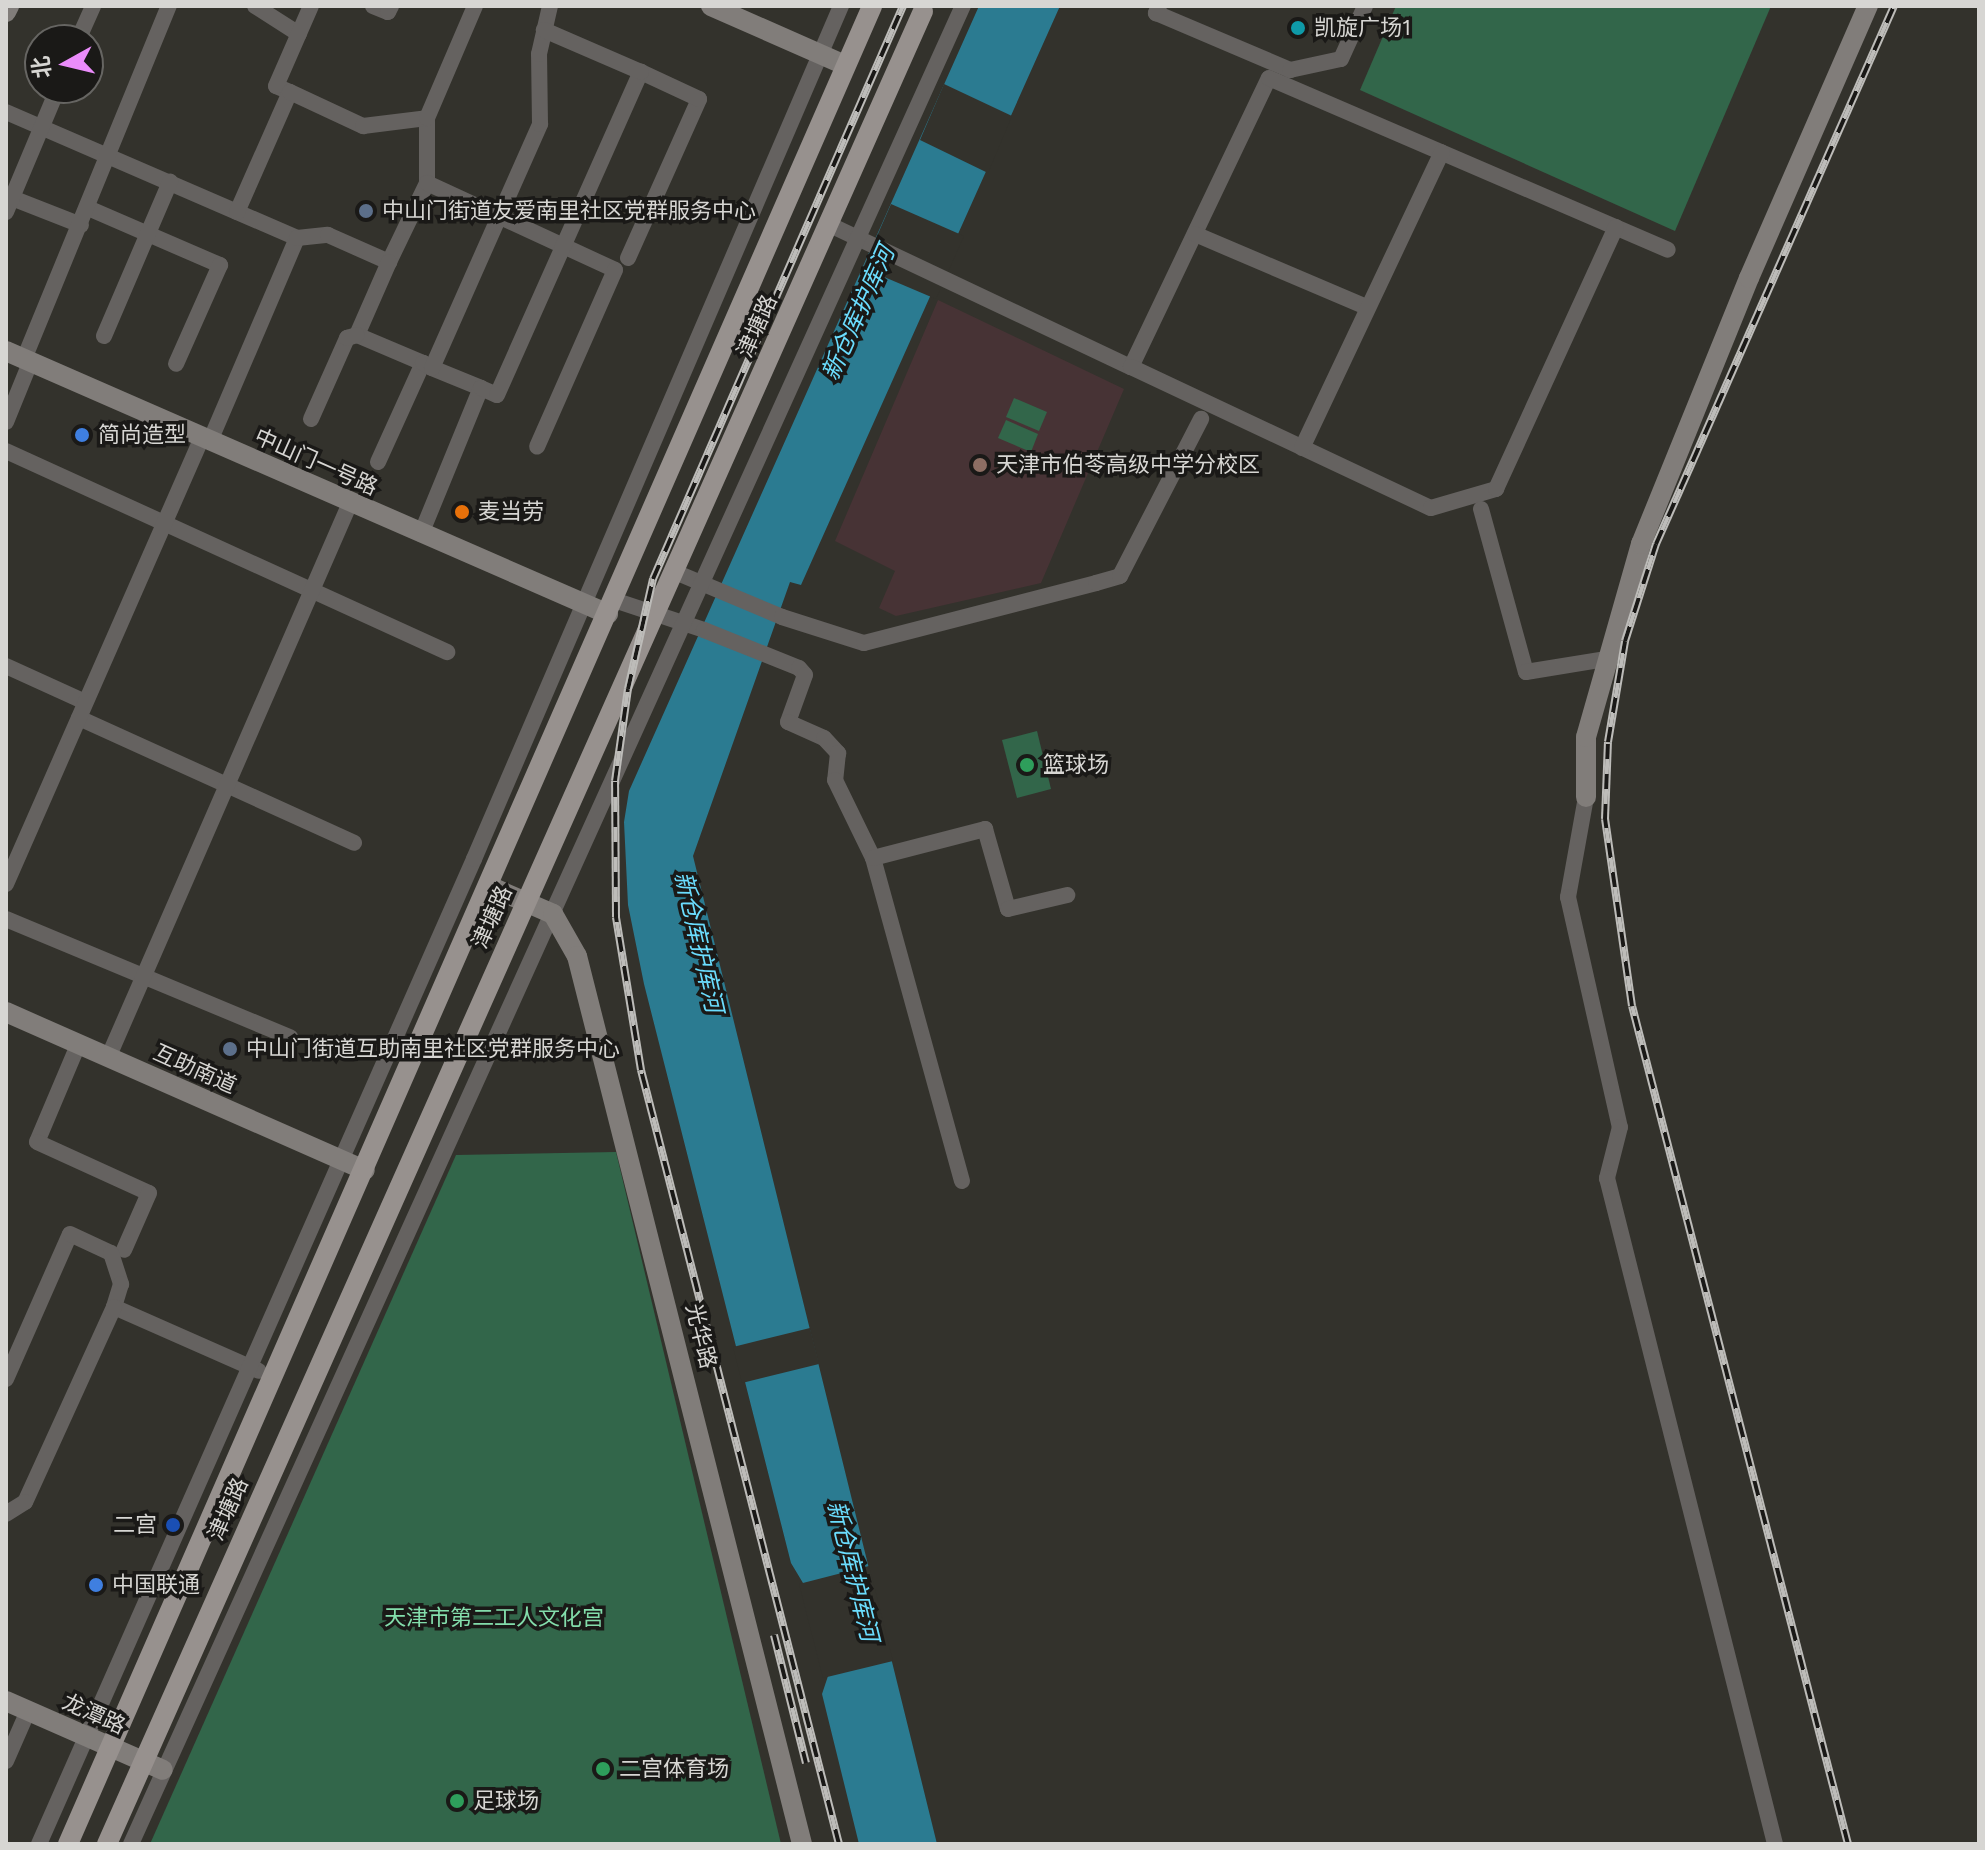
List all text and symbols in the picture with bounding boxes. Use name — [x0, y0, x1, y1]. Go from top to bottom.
place label: 凯旋广场1 — [1314, 15, 1411, 41]
marker: 凯旋广场1 — [1289, 19, 1307, 37]
north arrow — [24, 24, 104, 104]
text: 北 — [27, 54, 57, 80]
place label: 中山门街道友爱南里社区党群服务中心 — [382, 198, 756, 224]
marker: 中山门街道友爱南里社区党群服务中心 — [357, 202, 375, 220]
water label: 新仓库护库河 — [816, 241, 900, 385]
street label: 津塘路 — [732, 290, 782, 362]
place label: 简尚造型 — [98, 422, 186, 448]
street label: 中山门一号路 — [250, 423, 382, 501]
marker: 简尚造型 — [73, 426, 91, 444]
place label: 天津市伯苓高级中学分校区 — [996, 452, 1260, 478]
marker: 天津市伯苓高级中学分校区 — [971, 456, 989, 474]
place label: 麦当劳 — [478, 499, 544, 525]
marker: 麦当劳 — [453, 503, 471, 521]
place label: 篮球场 — [1043, 752, 1109, 778]
marker: 篮球场 — [1018, 756, 1036, 774]
water label: 新仓库护库河 — [669, 869, 729, 1015]
street label: 津塘路 — [467, 881, 517, 953]
place label: 中山门街道互助南里社区党群服务中心 — [246, 1036, 620, 1062]
street label: 互助南道 — [149, 1039, 241, 1099]
marker: 中山门街道互助南里社区党群服务中心 — [221, 1040, 239, 1058]
street label: 光华路 — [680, 1301, 722, 1371]
street label: 津塘路 — [203, 1473, 253, 1545]
water label: 新仓库护库河 — [822, 1498, 884, 1644]
place label: 二宫 — [113, 1512, 157, 1538]
marker: 二宫 — [164, 1516, 182, 1534]
place label: 中国联通 — [112, 1572, 200, 1598]
marker: 中国联通 — [87, 1576, 105, 1594]
park label: 天津市第二工人文化宫 — [384, 1605, 604, 1631]
street label: 龙潭路 — [58, 1689, 130, 1739]
place label: 二宫体育场 — [619, 1756, 729, 1782]
marker: 二宫体育场 — [594, 1760, 612, 1778]
place label: 足球场 — [473, 1788, 539, 1814]
marker: 足球场 — [448, 1792, 466, 1810]

